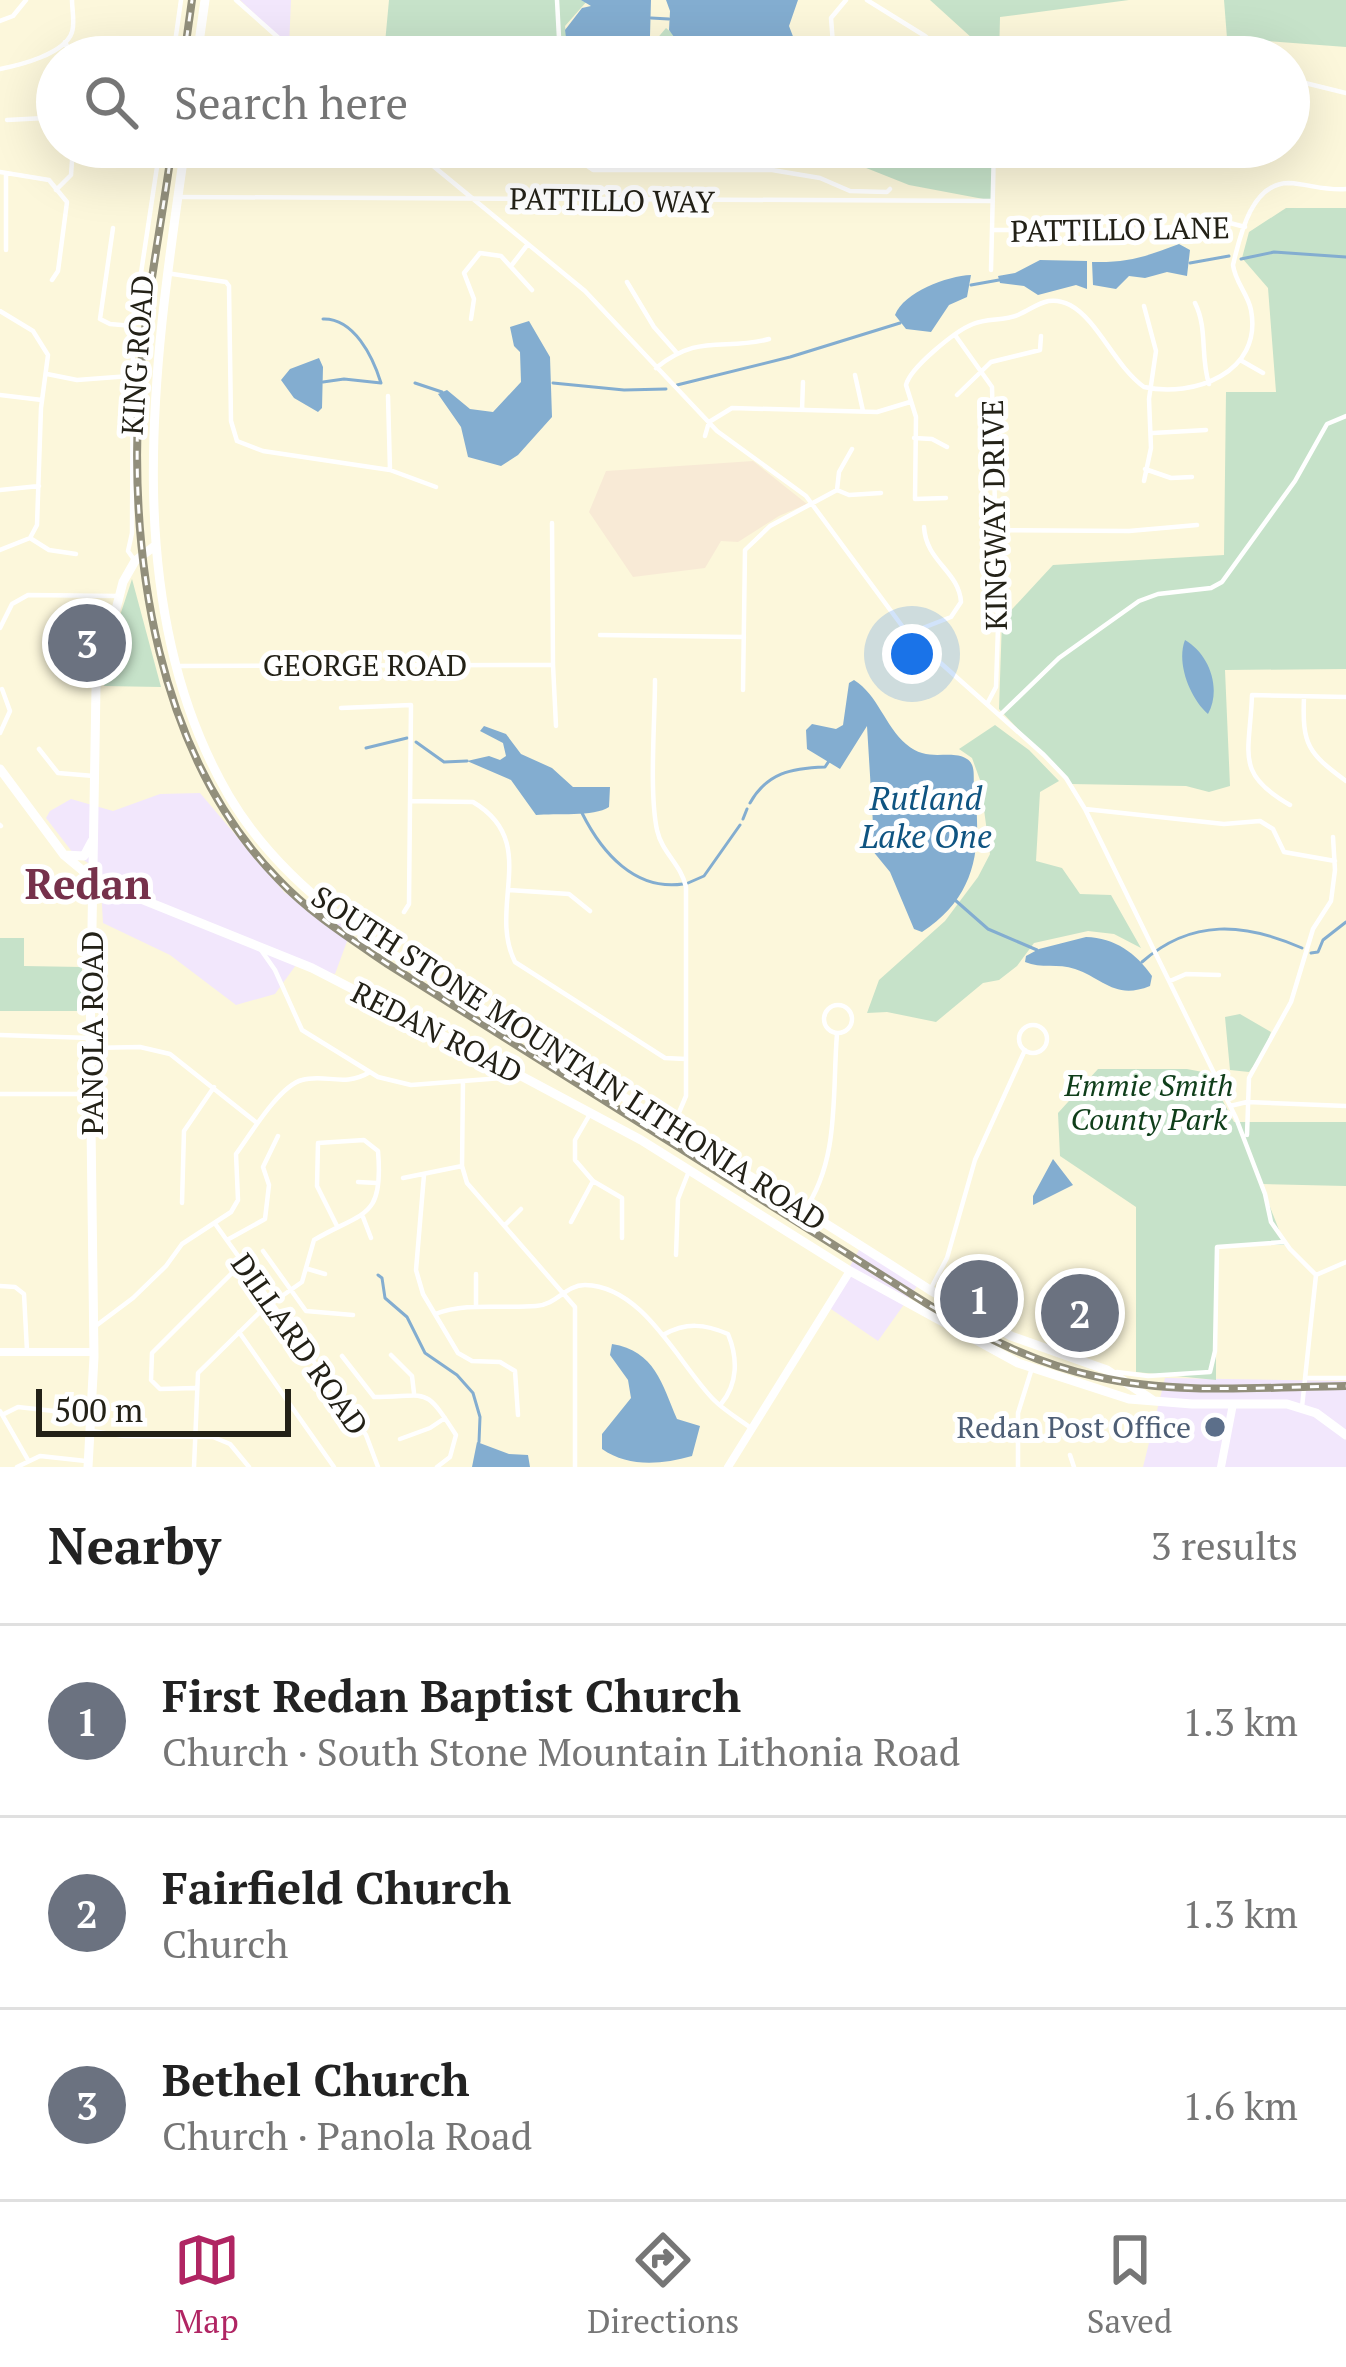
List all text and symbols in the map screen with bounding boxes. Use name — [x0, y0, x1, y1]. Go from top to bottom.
search box — [36, 36, 1310, 168]
icon: search — [78, 69, 144, 135]
text: Search here — [174, 72, 408, 132]
street label: PATTILLO WAY — [509, 178, 716, 222]
street label: PATTILLO LANE — [1010, 207, 1230, 251]
street label: KING ROAD — [111, 274, 163, 436]
street label: KINGWAY DRIVE — [972, 399, 1016, 631]
pin: 3 — [48, 598, 126, 688]
your location — [882, 624, 942, 684]
street label: GEORGE ROAD — [263, 645, 467, 685]
water label: Rutland Lake One — [859, 776, 992, 857]
district label: Redan — [25, 855, 151, 911]
street label: SOUTH STONE MOUNTAIN LITHONIA ROAD — [304, 876, 834, 1240]
street label: PANOLA ROAD — [72, 931, 112, 1135]
street label: REDAN ROAD — [345, 972, 529, 1092]
park label: Emmie Smith County Park — [1064, 1065, 1233, 1139]
street label: DILLARD ROAD — [222, 1245, 378, 1443]
pin: 1 — [940, 1254, 1018, 1344]
pin: 2 — [1041, 1268, 1119, 1358]
scale bar — [36, 1383, 291, 1436]
text: 500 m — [54, 1388, 143, 1431]
place label: Redan Post Office — [956, 1407, 1191, 1447]
marker: Redan Post Office — [1202, 1414, 1228, 1440]
text: Nearby — [48, 1511, 221, 1579]
text: 3 results — [1151, 1519, 1298, 1571]
text: First Redan Baptist Church — [162, 1665, 741, 1725]
text: 1 — [76, 1695, 98, 1747]
text: 1.3 km — [1182, 1695, 1298, 1747]
text: Church · South Stone Mountain Lithonia Road — [162, 1725, 960, 1777]
text: Fairfield Church — [162, 1857, 511, 1917]
text: 2 — [76, 1887, 98, 1939]
text: 1.3 km — [1182, 1887, 1298, 1939]
text: Church — [162, 1917, 288, 1969]
text: Bethel Church — [162, 2049, 470, 2109]
text: 3 — [76, 2079, 98, 2131]
text: 1.6 km — [1182, 2079, 1298, 2131]
text: Church · Panola Road — [162, 2109, 532, 2161]
tab: Map — [174, 2227, 240, 2342]
tab: Directions — [587, 2227, 739, 2342]
tab: Saved — [1087, 2227, 1172, 2342]

